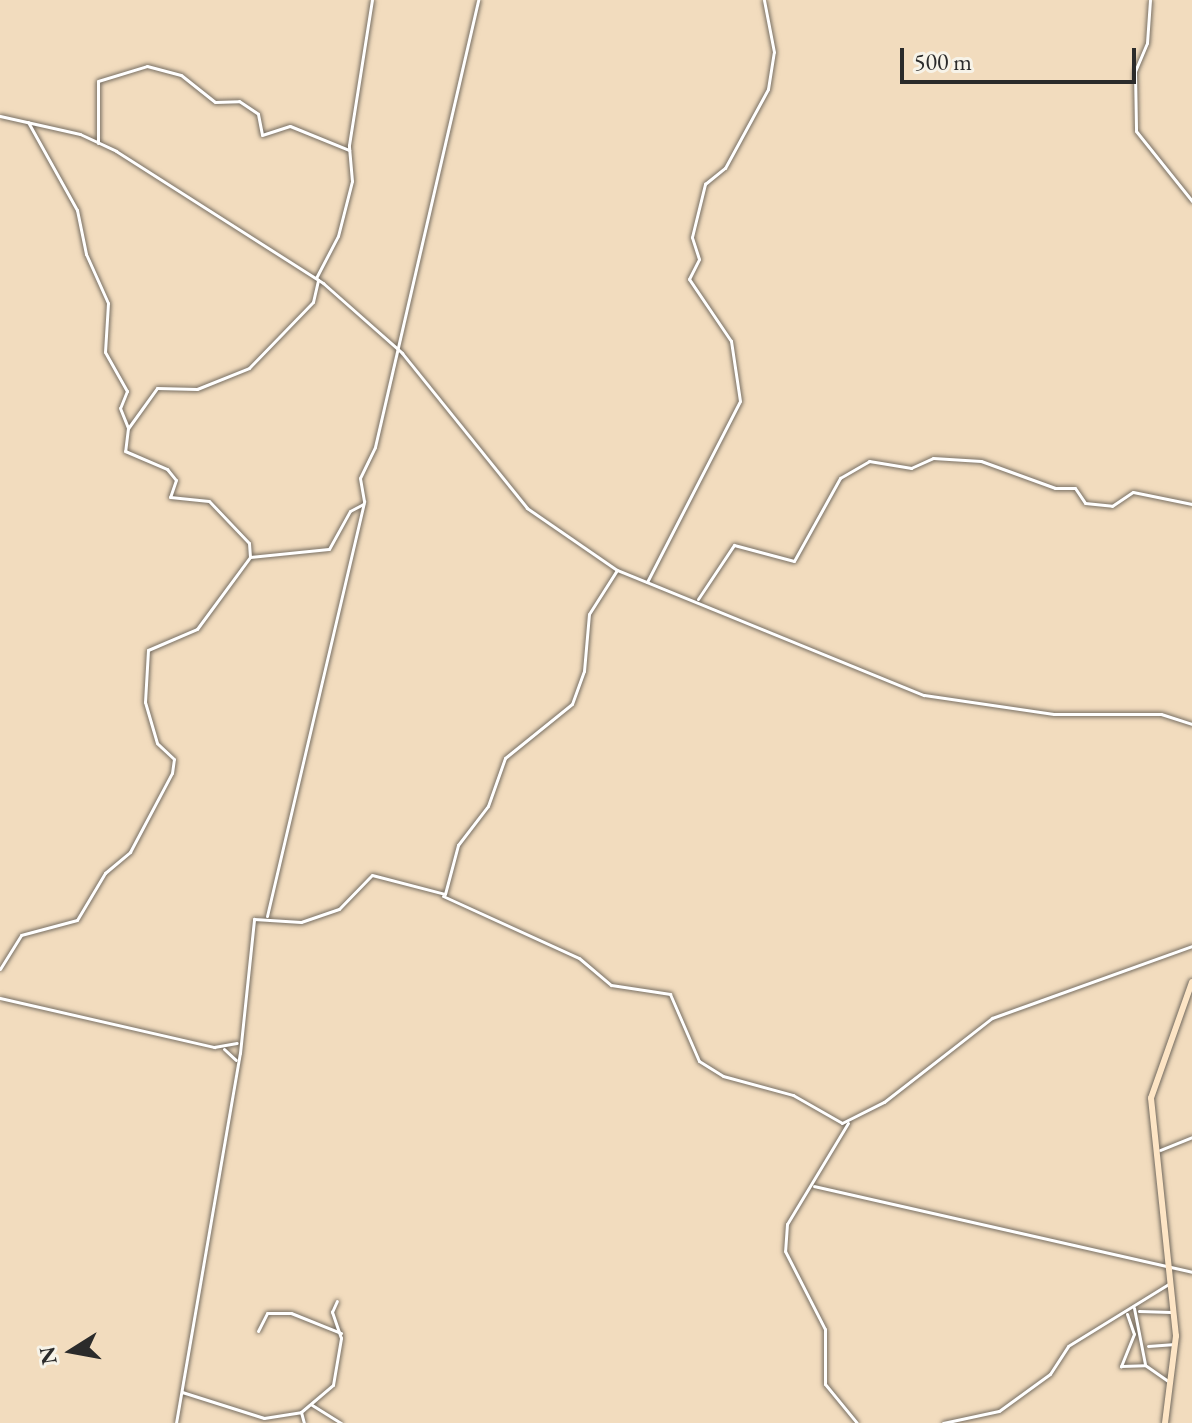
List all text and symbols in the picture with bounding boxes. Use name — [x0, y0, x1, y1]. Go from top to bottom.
scale bar — [904, 32, 1140, 82]
text: 500 m — [914, 46, 972, 77]
north arrow — [32, 1311, 112, 1391]
text: N — [32, 1344, 64, 1367]

